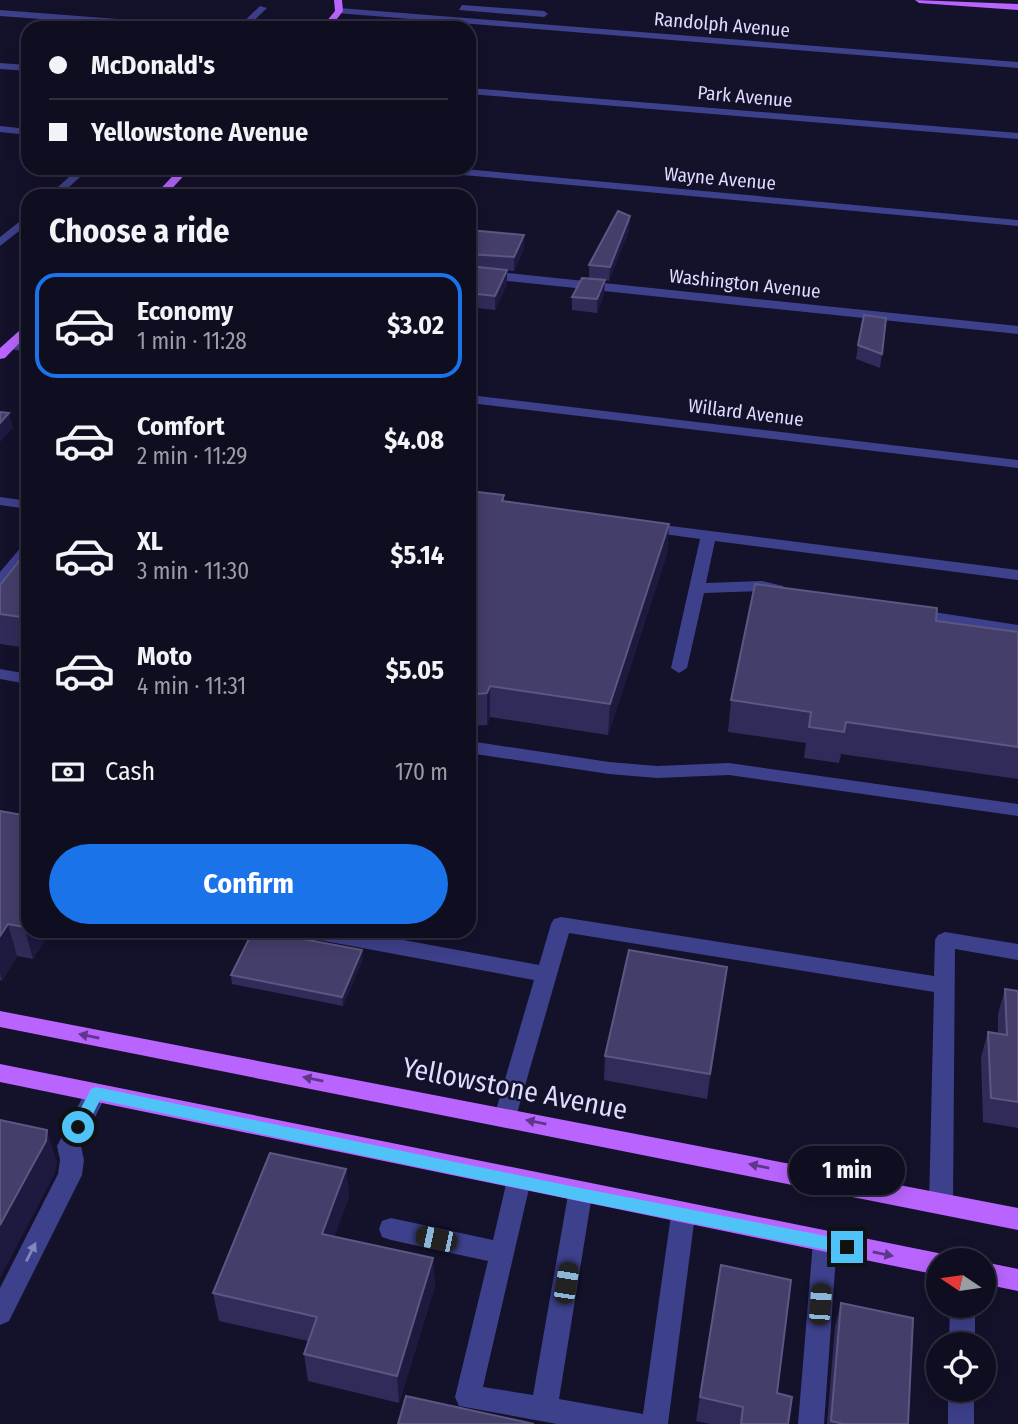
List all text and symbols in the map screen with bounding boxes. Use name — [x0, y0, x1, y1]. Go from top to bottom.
street label: Randolph Avenue — [653, 7, 791, 42]
text: McDonald's — [91, 50, 215, 81]
street label: Park Avenue — [696, 81, 793, 112]
text: Yellowstone Avenue — [91, 117, 308, 148]
street label: Wayne Avenue — [663, 162, 777, 195]
text: Choose a ride — [49, 212, 230, 250]
street label: Washington Avenue — [668, 264, 822, 303]
icon: car — [53, 294, 116, 357]
text: Economy — [137, 296, 233, 327]
text: $3.02 — [387, 310, 444, 341]
text: 1 min · 11:28 — [137, 327, 247, 355]
street label: Willard Avenue — [687, 394, 805, 431]
icon: car — [53, 409, 116, 472]
text: Comfort — [137, 411, 225, 442]
text: $4.08 — [384, 425, 444, 456]
text: 2 min · 11:29 — [137, 442, 248, 470]
icon: car — [53, 524, 116, 587]
text: XL — [137, 526, 163, 557]
text: $5.14 — [391, 540, 444, 571]
text: 3 min · 11:30 — [137, 557, 249, 585]
icon: car — [53, 639, 116, 702]
text: Moto — [137, 641, 192, 672]
text: $5.05 — [386, 655, 444, 686]
text: 4 min · 11:31 — [137, 672, 246, 700]
icon: cash — [49, 753, 87, 791]
text: Cash — [105, 756, 155, 787]
text: 170 m — [395, 758, 448, 786]
button: Confirm — [49, 844, 448, 924]
one-way arrow — [78, 1031, 100, 1042]
street label: Yellowstone Avenue — [400, 1050, 630, 1126]
one-way arrow — [302, 1074, 324, 1085]
route start — [62, 1111, 94, 1143]
one-way arrow — [525, 1117, 547, 1128]
callout: 1 min — [789, 1146, 905, 1194]
text: 1 min — [822, 1156, 872, 1184]
one-way arrow — [748, 1161, 770, 1172]
car — [414, 1224, 459, 1254]
route end — [831, 1231, 863, 1263]
one-way arrow — [25, 1242, 36, 1262]
one-way arrow — [872, 1248, 894, 1259]
north arrow — [926, 1248, 996, 1318]
map controls — [926, 1248, 996, 1402]
car — [553, 1261, 580, 1305]
car — [809, 1282, 832, 1326]
button: locate — [926, 1332, 996, 1402]

